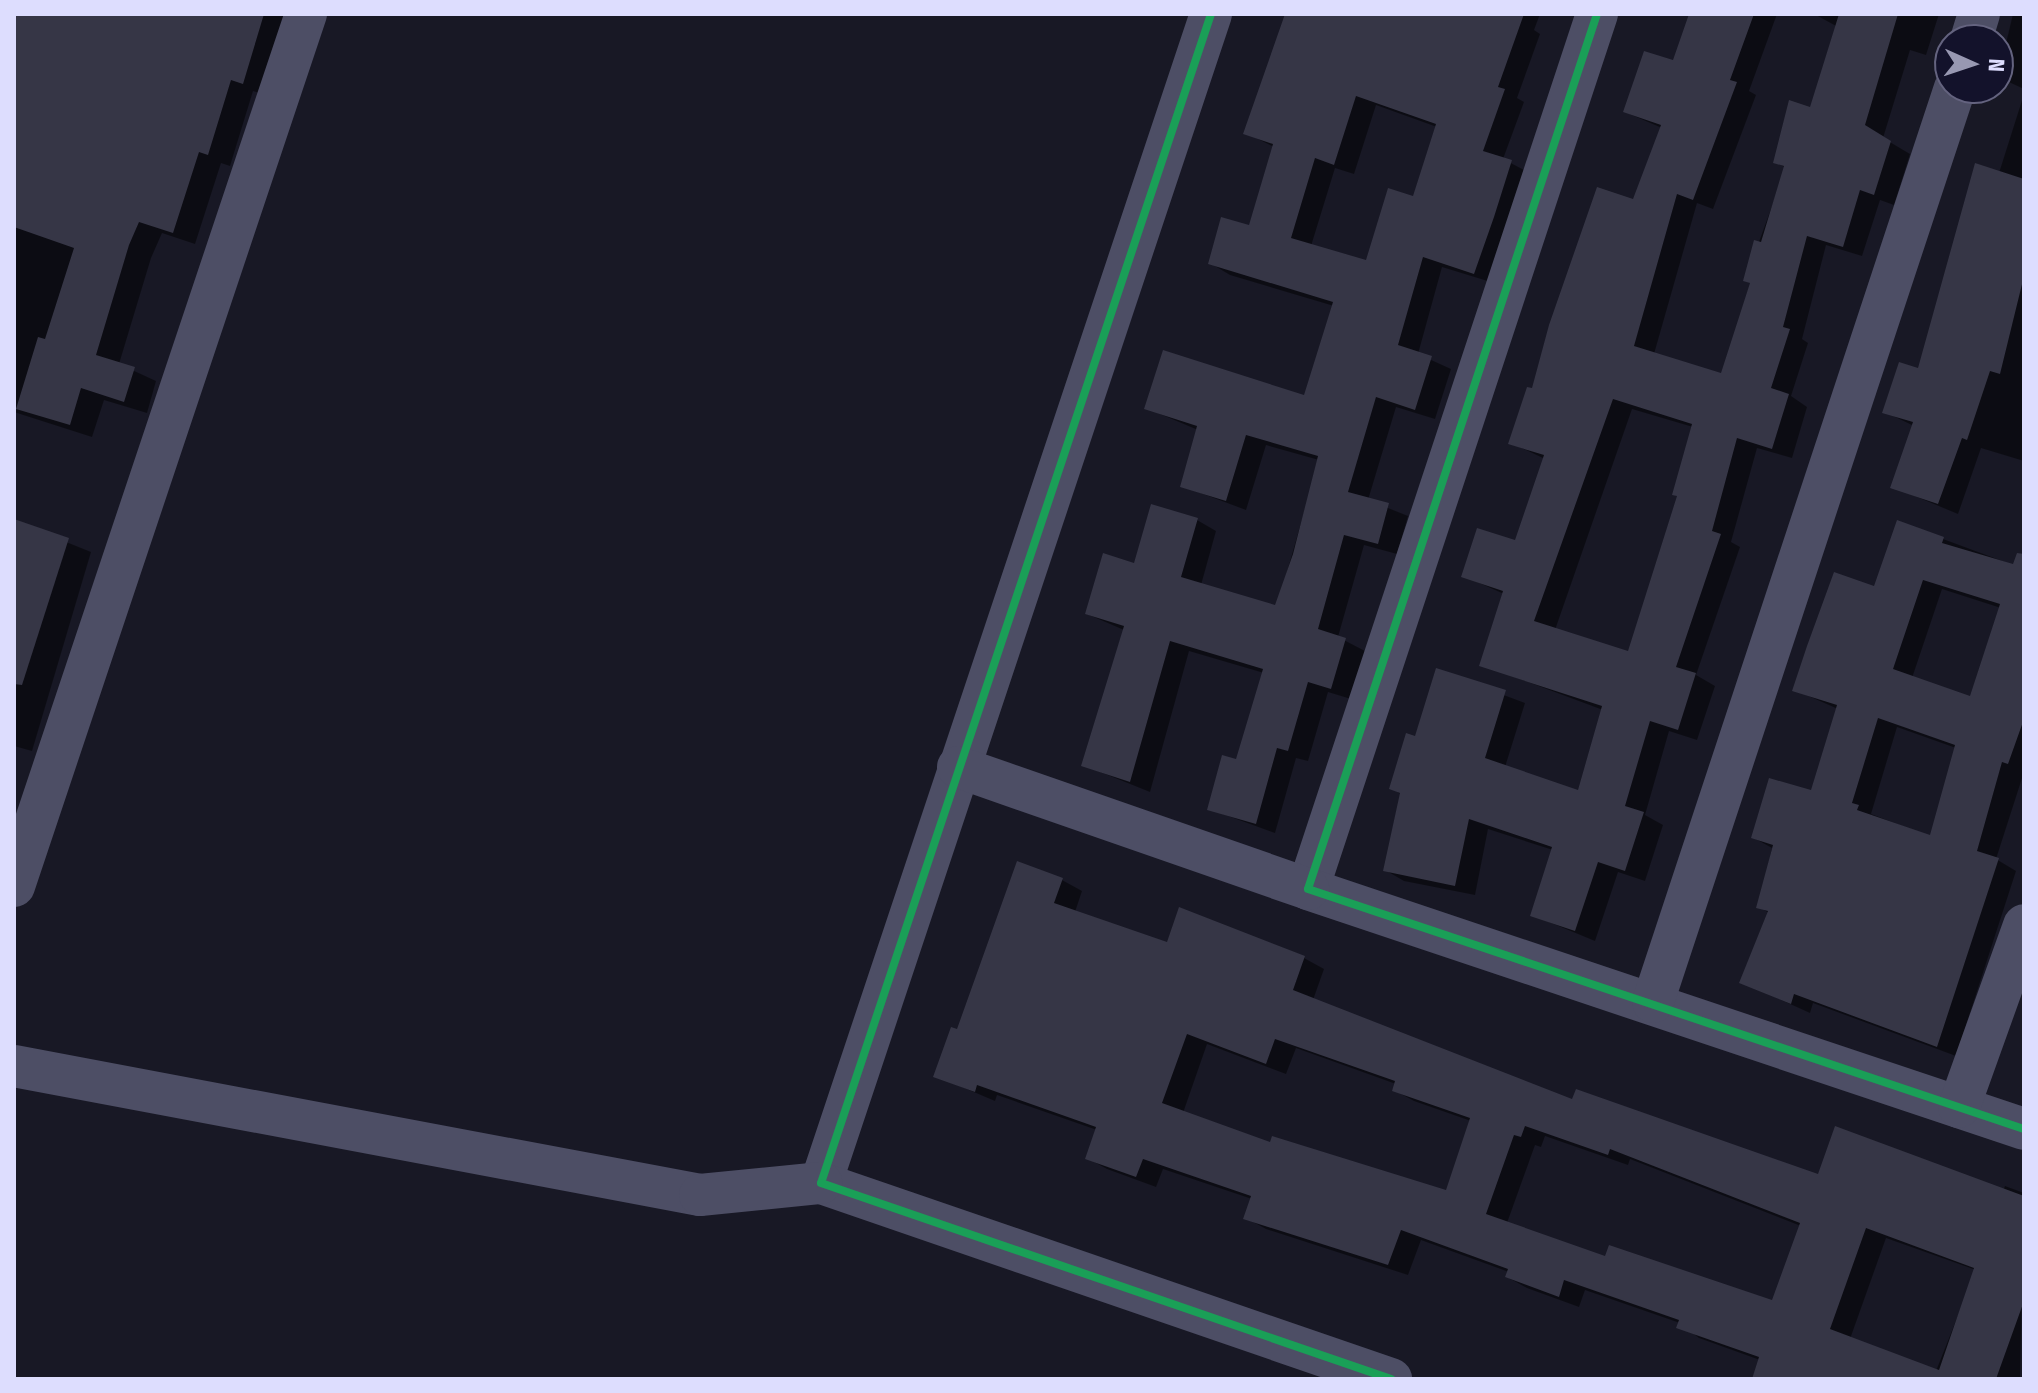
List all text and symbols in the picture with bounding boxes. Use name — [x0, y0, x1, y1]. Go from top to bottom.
north arrow — [1934, 24, 2014, 104]
text: N — [1983, 58, 2010, 72]

